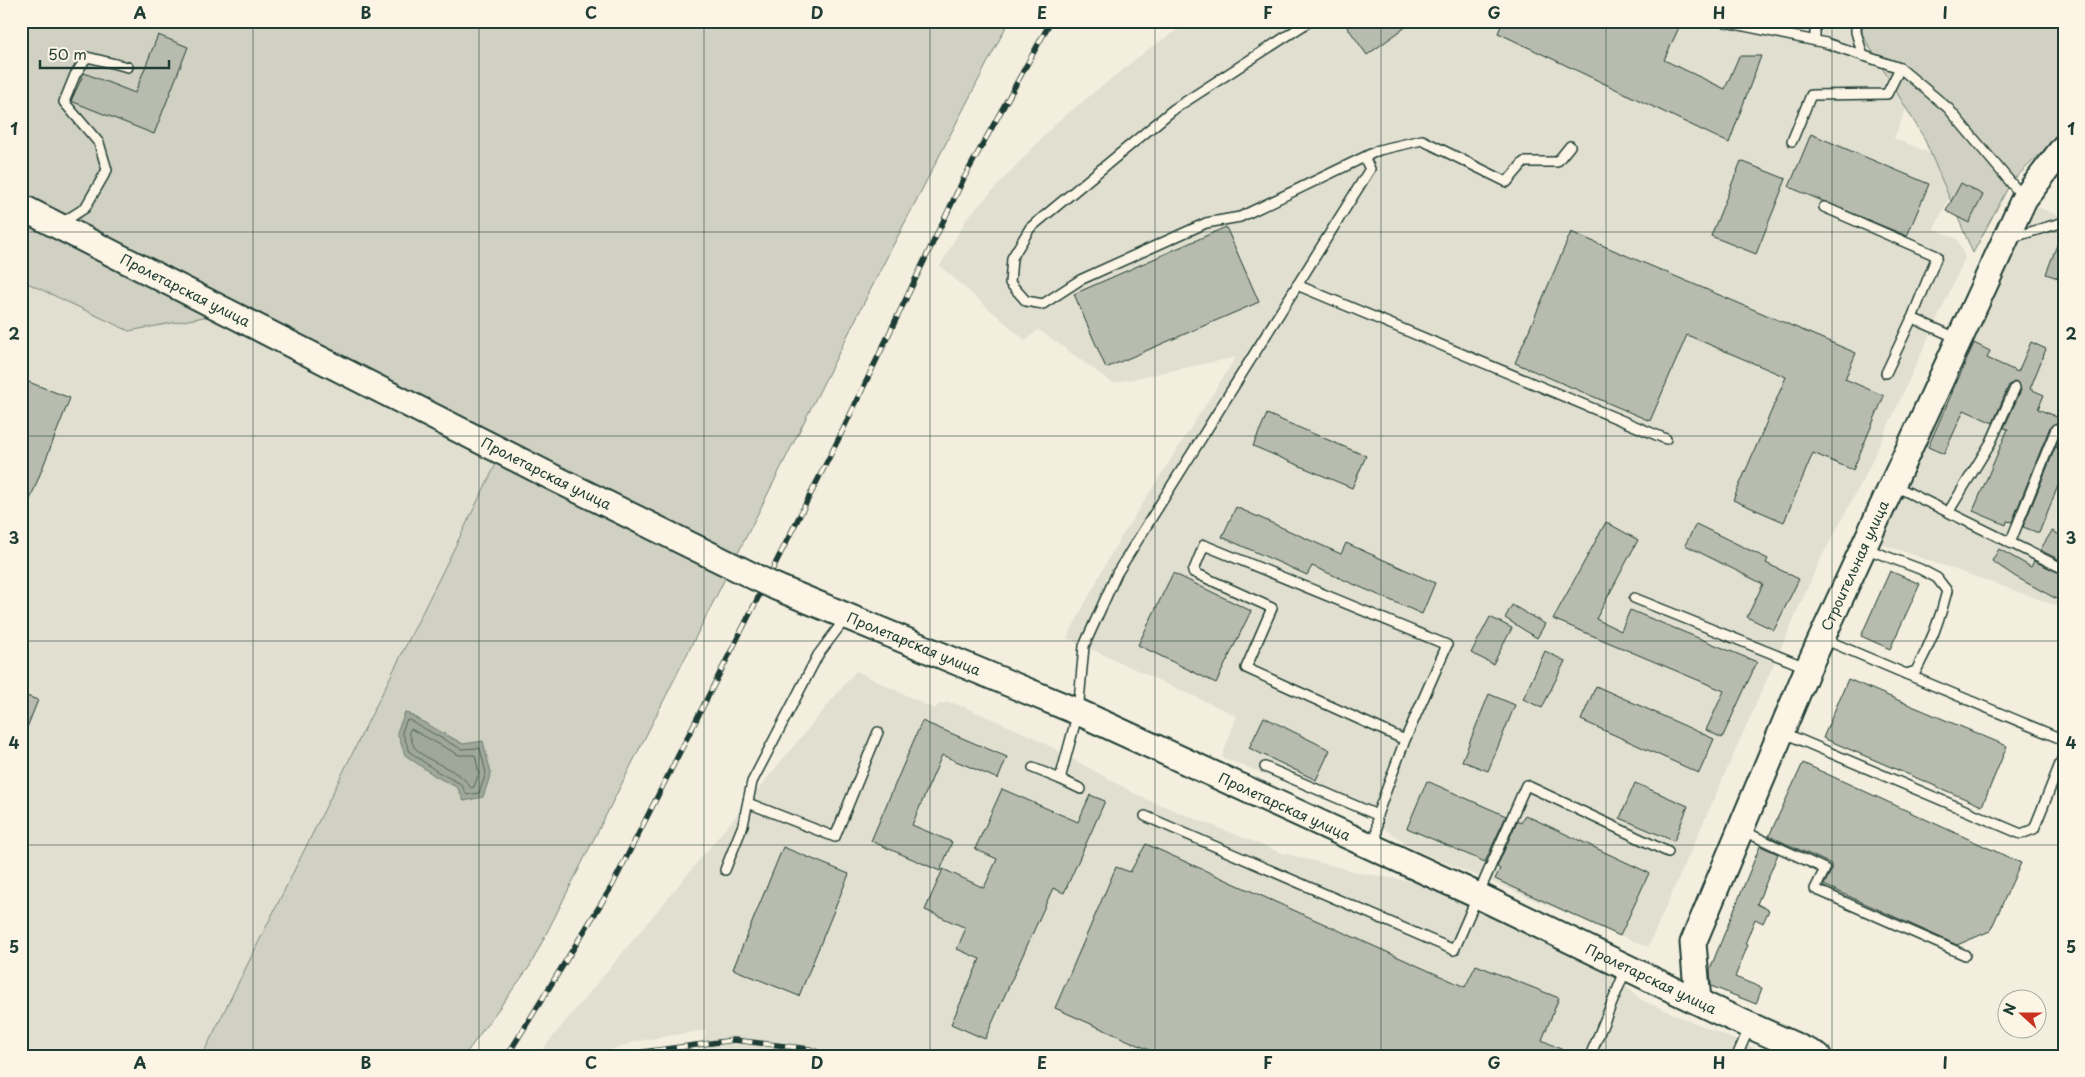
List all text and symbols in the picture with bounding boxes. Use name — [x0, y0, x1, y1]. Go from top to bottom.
text: A — [134, 0, 147, 24]
text: B — [361, 0, 372, 24]
text: C — [585, 0, 597, 24]
text: D — [811, 0, 823, 24]
text: E — [1037, 0, 1047, 24]
text: F — [1263, 0, 1273, 24]
text: G — [1487, 0, 1501, 24]
text: H — [1713, 0, 1725, 24]
text: I — [1942, 0, 1948, 24]
scale bar — [40, 38, 169, 70]
text: 50 m — [48, 42, 87, 65]
text: 1 — [10, 116, 18, 140]
text: 1 — [2067, 116, 2075, 140]
street label: Пролетарская улица — [117, 248, 254, 332]
text: 2 — [8, 321, 20, 345]
text: 2 — [2065, 321, 2077, 345]
street label: Пролетарская улица — [478, 432, 615, 515]
street label: Строительная улица — [1816, 497, 1894, 634]
text: 3 — [9, 525, 19, 549]
text: 3 — [2066, 525, 2076, 549]
street label: Пролетарская улица — [844, 606, 984, 681]
text: 4 — [9, 730, 20, 754]
text: 4 — [2066, 730, 2077, 754]
street label: Пролетарская улица — [1215, 767, 1354, 846]
text: 5 — [9, 934, 19, 958]
text: 5 — [2066, 934, 2076, 958]
street label: Пролетарская улица — [1582, 938, 1720, 1019]
north arrow — [1998, 990, 2048, 1040]
text: N — [1998, 1000, 2021, 1018]
text: A — [134, 1050, 147, 1074]
text: B — [361, 1050, 372, 1074]
text: C — [585, 1050, 597, 1074]
text: D — [811, 1050, 823, 1074]
text: E — [1037, 1050, 1047, 1074]
text: F — [1263, 1050, 1273, 1074]
text: G — [1487, 1050, 1501, 1074]
text: H — [1713, 1050, 1725, 1074]
text: I — [1942, 1050, 1948, 1074]

